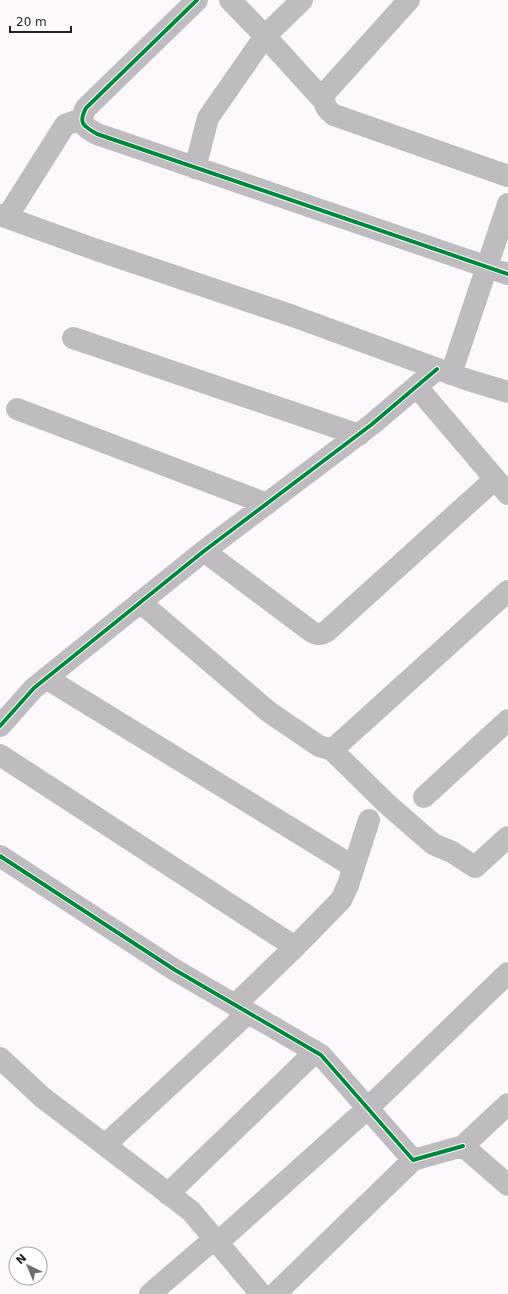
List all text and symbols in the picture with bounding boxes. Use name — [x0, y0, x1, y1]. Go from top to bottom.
scale bar — [10, 8, 71, 34]
text: 20 m — [16, 15, 47, 29]
north arrow — [8, 1246, 48, 1286]
text: N — [14, 1251, 29, 1267]

